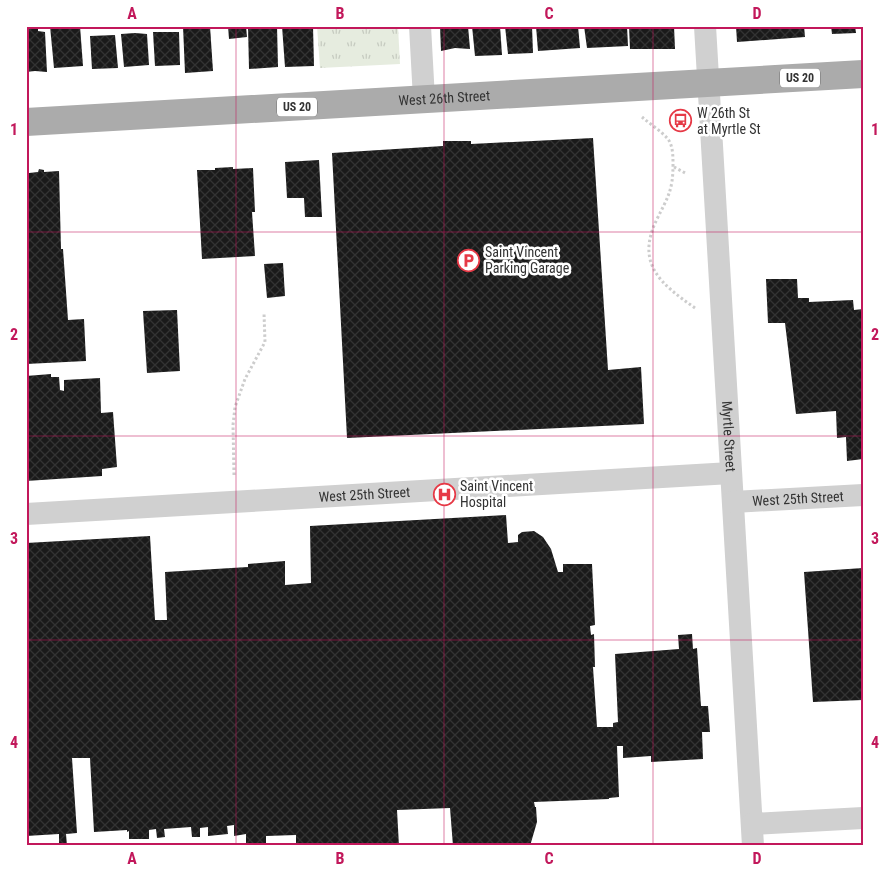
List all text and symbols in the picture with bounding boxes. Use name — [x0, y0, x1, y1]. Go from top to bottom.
text: A — [127, 4, 137, 23]
text: B — [336, 4, 345, 23]
text: C — [544, 4, 554, 23]
text: D — [752, 4, 762, 23]
road number: US 20 — [780, 68, 820, 88]
street label: West 26th Street — [398, 87, 491, 109]
road number: US 20 — [277, 98, 317, 116]
place label: W 26th St at Myrtle St — [697, 105, 761, 137]
bus stop icon: W 26th St at Myrtle St — [669, 109, 693, 133]
text: 1 — [10, 120, 18, 139]
text: 1 — [871, 120, 879, 139]
place label: Saint Vincent Parking Garage — [485, 244, 570, 276]
parking icon: Saint Vincent Parking Garage — [457, 248, 481, 272]
text: 2 — [10, 325, 18, 344]
text: 2 — [871, 325, 879, 344]
street label: Myrtle Street — [719, 400, 739, 472]
place label: Saint Vincent Hospital — [460, 478, 533, 510]
hospital icon: Saint Vincent Hospital — [432, 482, 456, 506]
street label: West 25th Street — [318, 484, 411, 505]
street label: West 25th Street — [752, 488, 844, 509]
text: 3 — [10, 529, 18, 548]
text: 3 — [871, 529, 879, 548]
text: 4 — [10, 733, 18, 752]
text: 4 — [871, 733, 879, 752]
text: A — [127, 849, 137, 868]
text: B — [336, 849, 345, 868]
text: C — [544, 849, 554, 868]
text: D — [752, 849, 762, 868]

